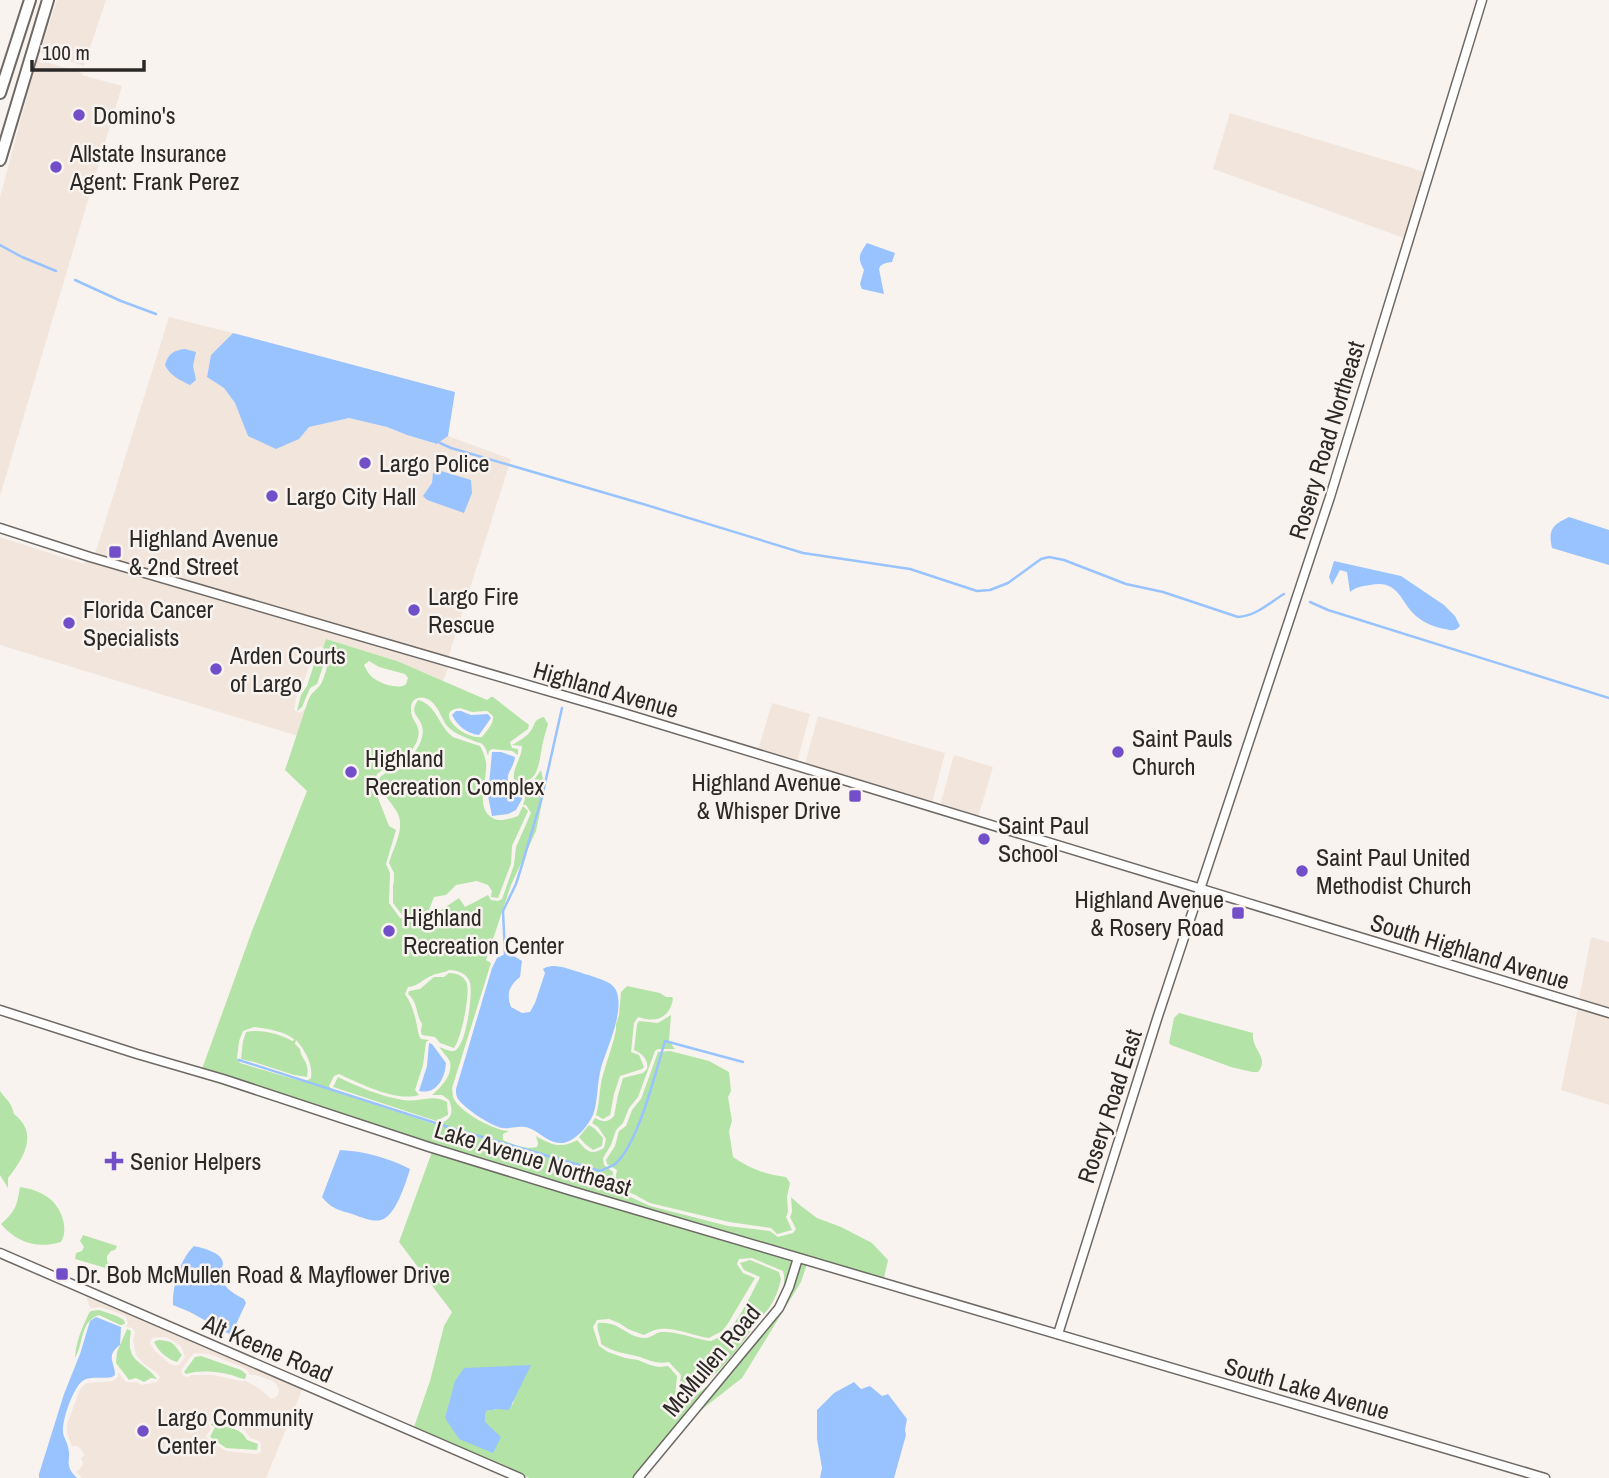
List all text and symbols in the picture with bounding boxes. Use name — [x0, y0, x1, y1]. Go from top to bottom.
scale bar — [32, 28, 144, 72]
text: 100 m — [42, 38, 90, 67]
place label: Domino's — [93, 99, 176, 131]
marker: Domino's — [71, 107, 87, 123]
place label: Allstate Insurance Agent: Frank Perez — [69, 137, 240, 197]
marker: Allstate Insurance Agent: Frank Perez — [48, 159, 64, 175]
street label: Rosery Road Northeast — [1281, 336, 1372, 543]
place label: Largo Police — [379, 447, 490, 479]
marker: Largo Police — [357, 455, 373, 471]
place label: Largo City Hall — [286, 480, 416, 512]
marker: Largo City Hall — [264, 488, 280, 504]
place label: Highland Avenue & 2nd Street — [129, 522, 279, 582]
marker: Highland Avenue & 2nd Street — [107, 544, 123, 560]
place label: Largo Fire Rescue — [428, 580, 519, 640]
place label: Florida Cancer Specialists — [83, 593, 214, 653]
marker: Largo Fire Rescue — [406, 602, 422, 618]
marker: Florida Cancer Specialists — [61, 615, 77, 631]
place label: Arden Courts of Largo — [229, 639, 346, 699]
street label: Highland Avenue — [530, 653, 682, 725]
marker: Arden Courts of Largo — [208, 661, 224, 677]
place label: Saint Pauls Church — [1132, 722, 1233, 782]
place label: Highland Recreation Complex — [365, 742, 545, 802]
marker: Saint Pauls Church — [1110, 744, 1126, 760]
marker: Highland Recreation Complex — [343, 764, 359, 780]
place label: Highland Avenue & Whisper Drive — [691, 766, 841, 826]
marker: Highland Avenue & Whisper Drive — [847, 788, 863, 804]
place label: Saint Paul School — [998, 809, 1089, 869]
marker: Saint Paul School — [976, 831, 992, 847]
place label: Saint Paul United Methodist Church — [1316, 841, 1471, 901]
marker: Saint Paul United Methodist Church — [1294, 863, 1310, 879]
place label: Highland Avenue & Rosery Road — [1074, 883, 1224, 943]
place label: Highland Recreation Center — [403, 901, 564, 961]
marker: Highland Avenue & Rosery Road — [1230, 905, 1246, 921]
street label: South Highland Avenue — [1367, 906, 1573, 996]
marker: Highland Recreation Center — [381, 923, 397, 939]
street label: Rosery Road East — [1069, 1025, 1149, 1187]
street label: Lake Avenue Northeast — [431, 1113, 636, 1203]
place label: Senior Helpers — [130, 1145, 261, 1177]
marker: Senior Helpers — [104, 1151, 124, 1171]
place label: Dr. Bob McMullen Road & Mayflower Drive — [76, 1258, 450, 1290]
marker: Dr. Bob McMullen Road & Mayflower Drive — [54, 1266, 70, 1282]
street label: McMullen Road — [655, 1297, 767, 1423]
street label: Alt Keene Road — [197, 1306, 338, 1390]
street label: South Lake Avenue — [1221, 1349, 1393, 1427]
place label: Largo Community Center — [157, 1401, 314, 1461]
marker: Largo Community Center — [135, 1423, 151, 1439]

